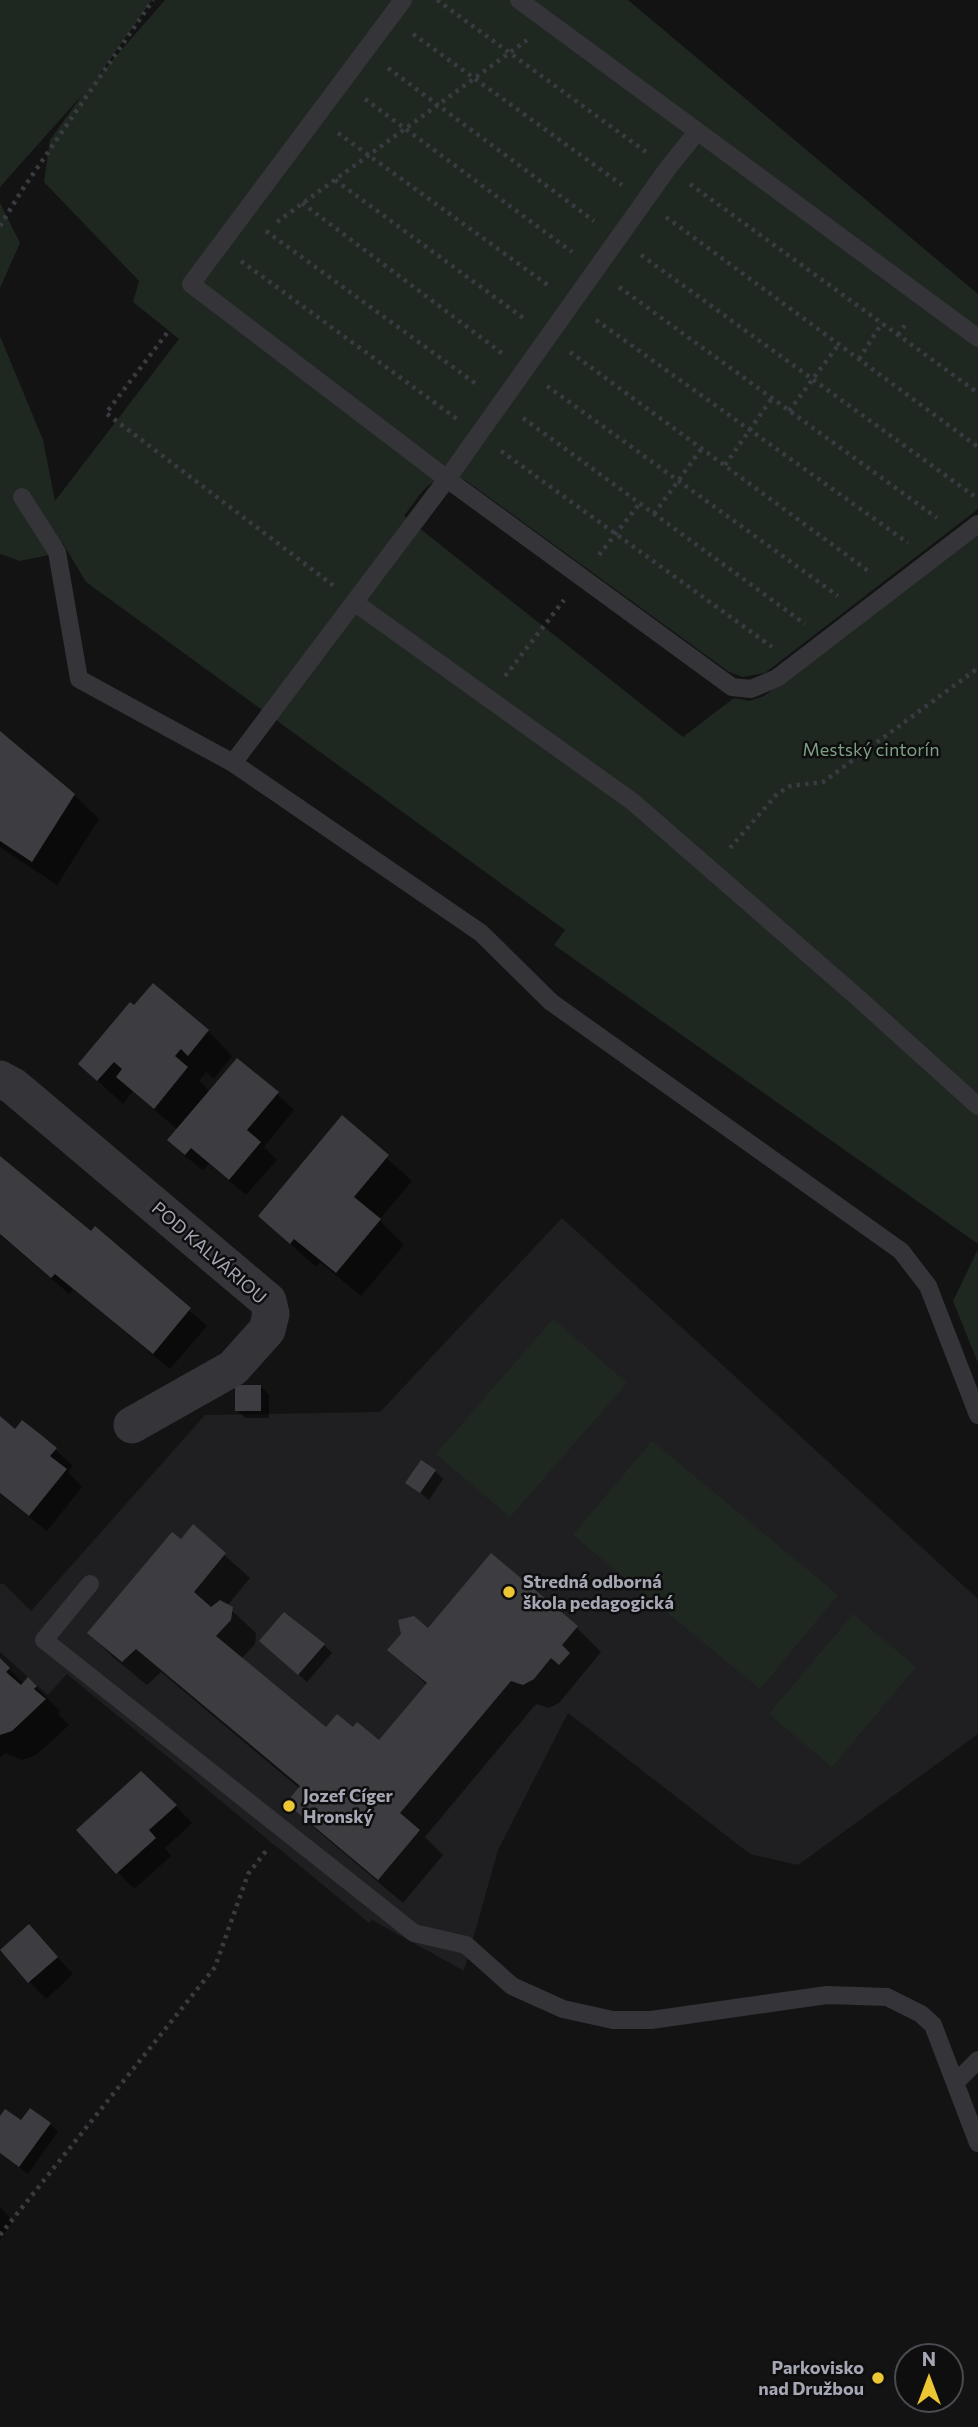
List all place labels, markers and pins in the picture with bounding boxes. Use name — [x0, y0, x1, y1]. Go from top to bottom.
place label: Stredná odborná škola pedagogická — [523, 1571, 674, 1614]
marker: Stredná odborná škola pedagogická — [501, 1584, 517, 1600]
place label: Jozef Cíger Hronský — [303, 1785, 393, 1828]
marker: Jozef Cíger Hronský — [281, 1798, 297, 1814]
place label: Parkovisko nad Družbou — [758, 2357, 864, 2400]
marker: Parkovisko nad Družbou — [870, 2370, 886, 2386]

